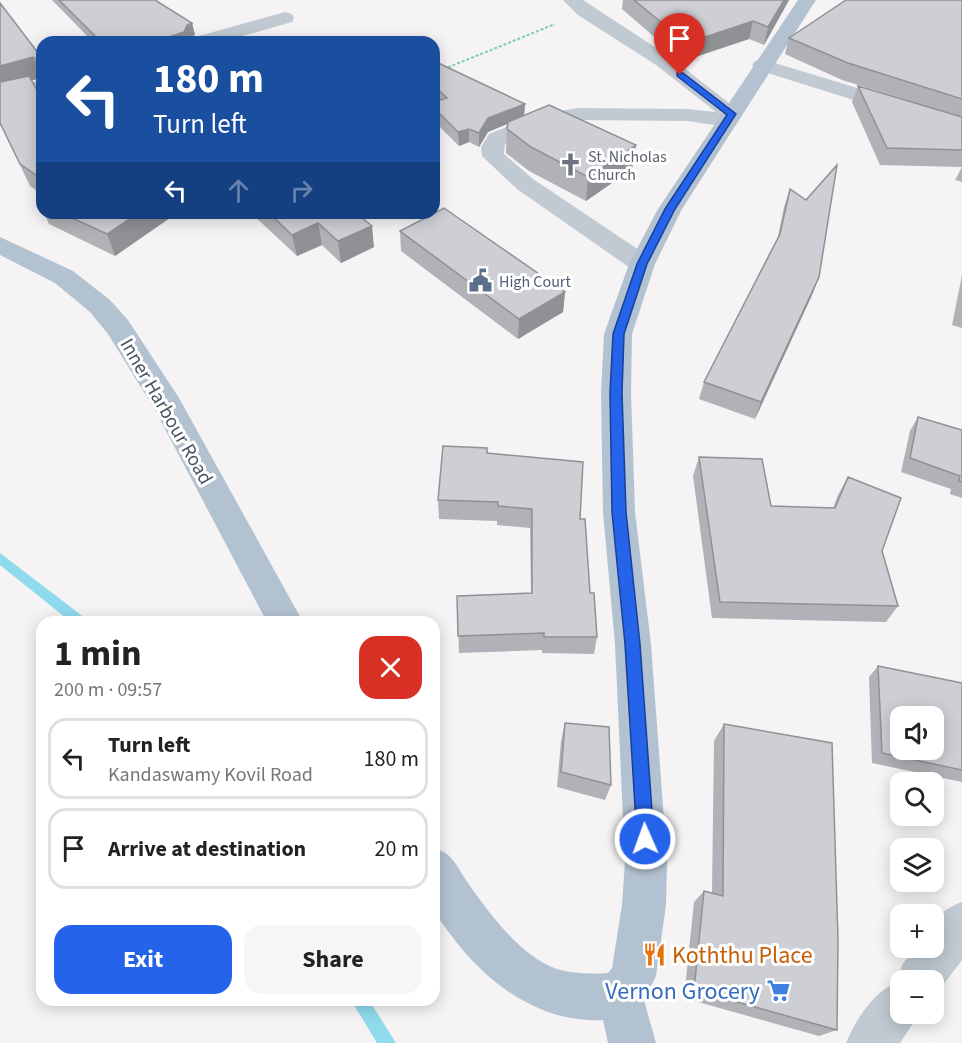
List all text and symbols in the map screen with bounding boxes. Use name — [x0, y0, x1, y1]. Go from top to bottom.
pin — [654, 13, 705, 75]
icon: arrive — [663, 22, 696, 55]
text: 180 m — [153, 49, 264, 109]
icon: left — [54, 60, 132, 138]
text: Turn left — [153, 105, 247, 144]
place label: St. Nicholas Church — [588, 146, 667, 186]
church icon: St. Nicholas Church — [557, 152, 583, 178]
icon: left — [159, 174, 192, 207]
icon: ahead — [222, 174, 255, 207]
icon: right — [285, 174, 318, 207]
public building icon: High Court — [468, 268, 494, 294]
place label: High Court — [499, 271, 571, 293]
street label: Inner Harbour Road — [113, 333, 219, 490]
text: 1 min — [54, 628, 142, 679]
button: close — [359, 636, 422, 699]
text: 200 m · 09:57 — [54, 676, 162, 704]
map controls — [890, 706, 944, 1024]
button: sound — [890, 706, 944, 760]
text: Turn left — [108, 729, 190, 761]
icon: left — [57, 742, 90, 775]
text: 180 m — [364, 743, 419, 775]
text: Kandaswamy Kovil Road — [108, 761, 313, 789]
button: search — [890, 772, 944, 826]
position arrow — [613, 807, 677, 871]
icon: arrive — [57, 832, 90, 865]
text: Arrive at destination — [108, 833, 306, 865]
text: 20 m — [374, 833, 419, 865]
button: layers — [890, 838, 944, 892]
button: + — [890, 904, 944, 958]
button: Exit — [54, 925, 232, 994]
button: Share — [244, 925, 422, 994]
place label: Koththu Place — [672, 938, 813, 973]
restaurant icon: Koththu Place — [641, 942, 667, 968]
button: − — [890, 970, 944, 1024]
place label: Vernon Grocery — [605, 974, 760, 1009]
supermarket icon: Vernon Grocery — [765, 978, 791, 1004]

